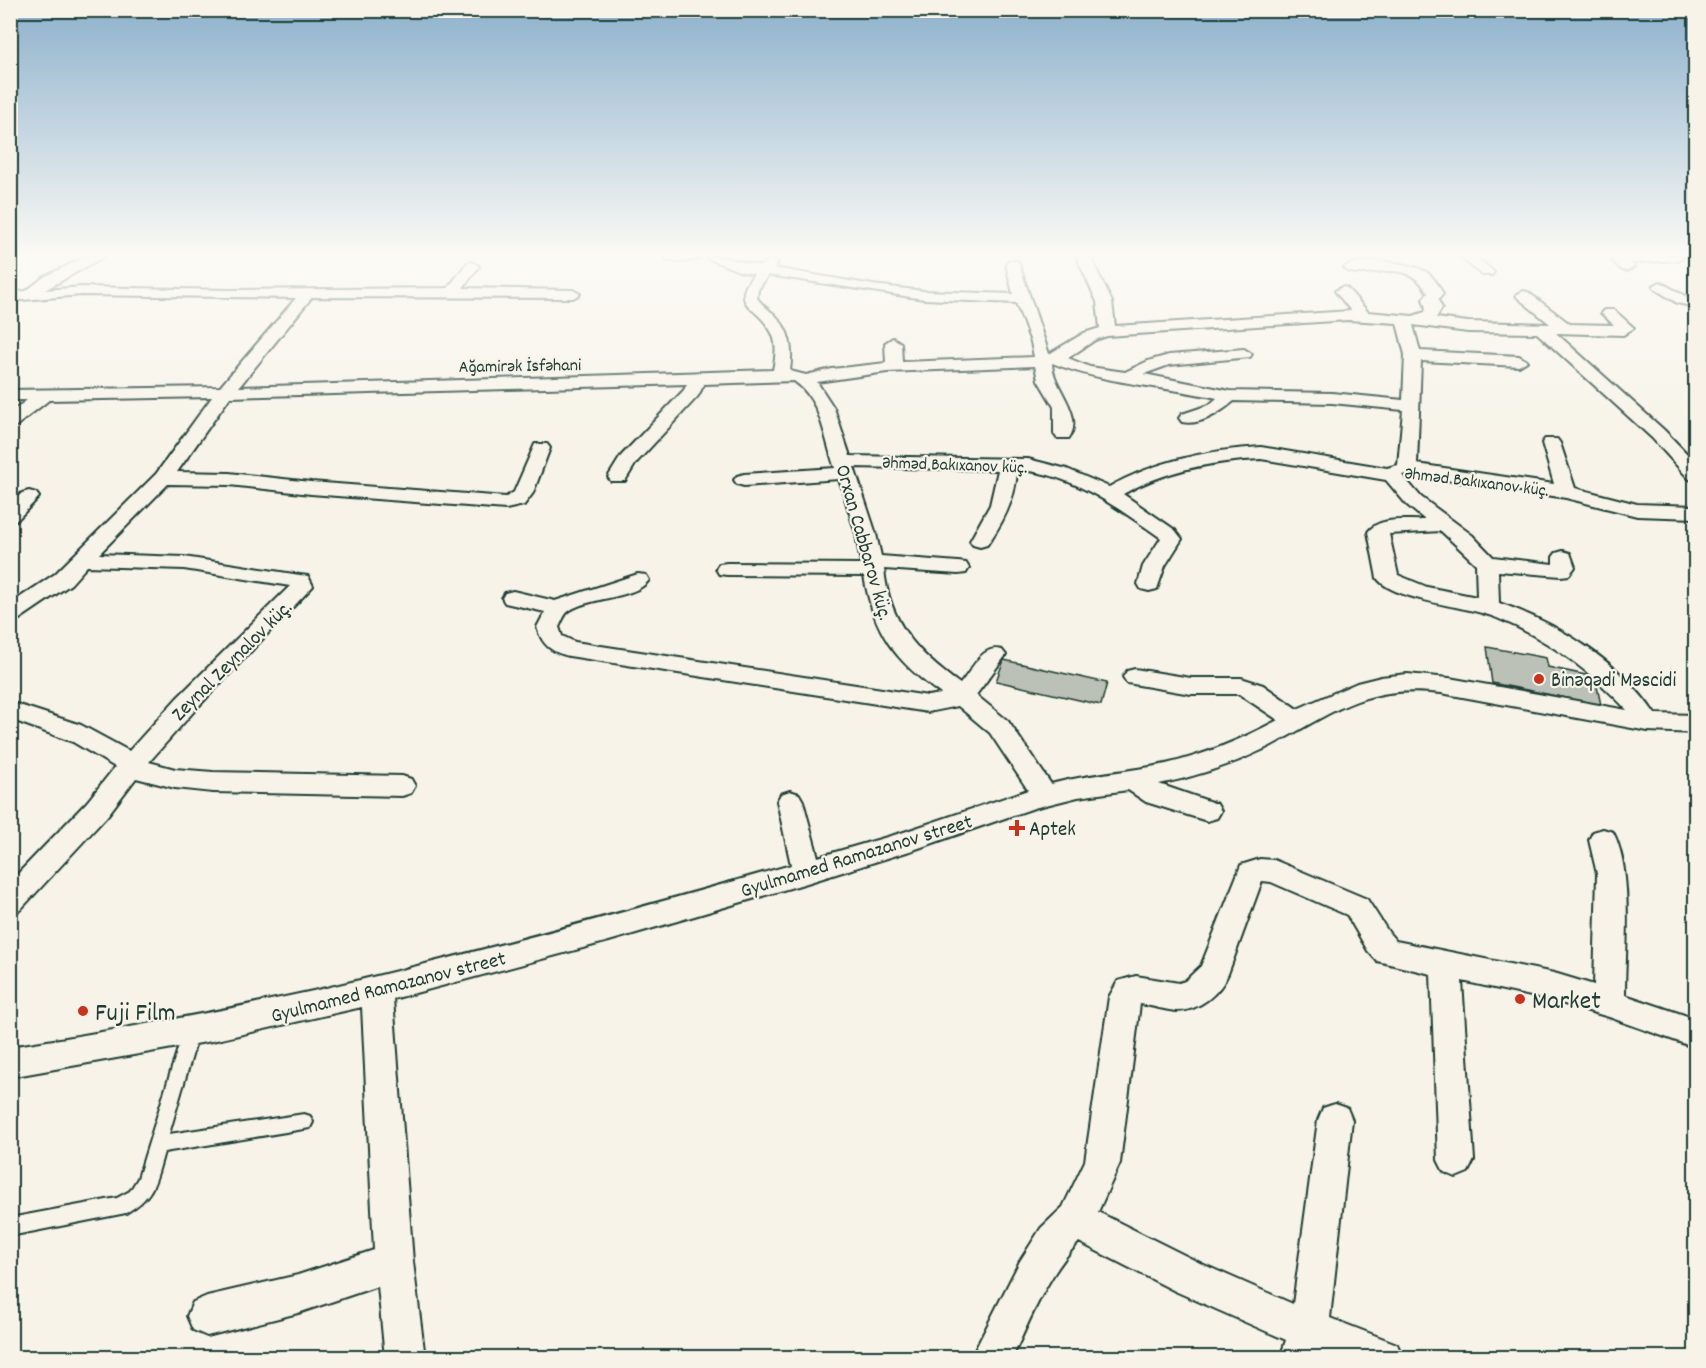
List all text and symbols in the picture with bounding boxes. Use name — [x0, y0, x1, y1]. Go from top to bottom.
street label: Ağamirək İsfəhani — [459, 354, 582, 381]
street label: Əhməd Bakıxanov küç. — [882, 451, 1028, 482]
street label: Orxan Cabbarov küç. — [826, 462, 899, 624]
street label: Əhməd Bakıxanov küç. — [1403, 462, 1550, 505]
street label: Zeynal Zeynalov küç. — [166, 595, 300, 729]
place label: Binəqədi Məscidi — [1551, 667, 1676, 697]
marker: Binəqədi Məscidi — [1532, 672, 1546, 686]
street label: Gyulmamed Ramazanov street — [737, 808, 977, 907]
place label: Aptek — [1029, 816, 1076, 846]
marker: Aptek — [1010, 821, 1024, 835]
street label: Gyulmamed Ramazanov street — [268, 945, 510, 1033]
place label: Market — [1532, 984, 1601, 1021]
marker: Market — [1513, 992, 1527, 1006]
place label: Fuji Film — [95, 996, 176, 1033]
marker: Fuji Film — [76, 1004, 90, 1018]

